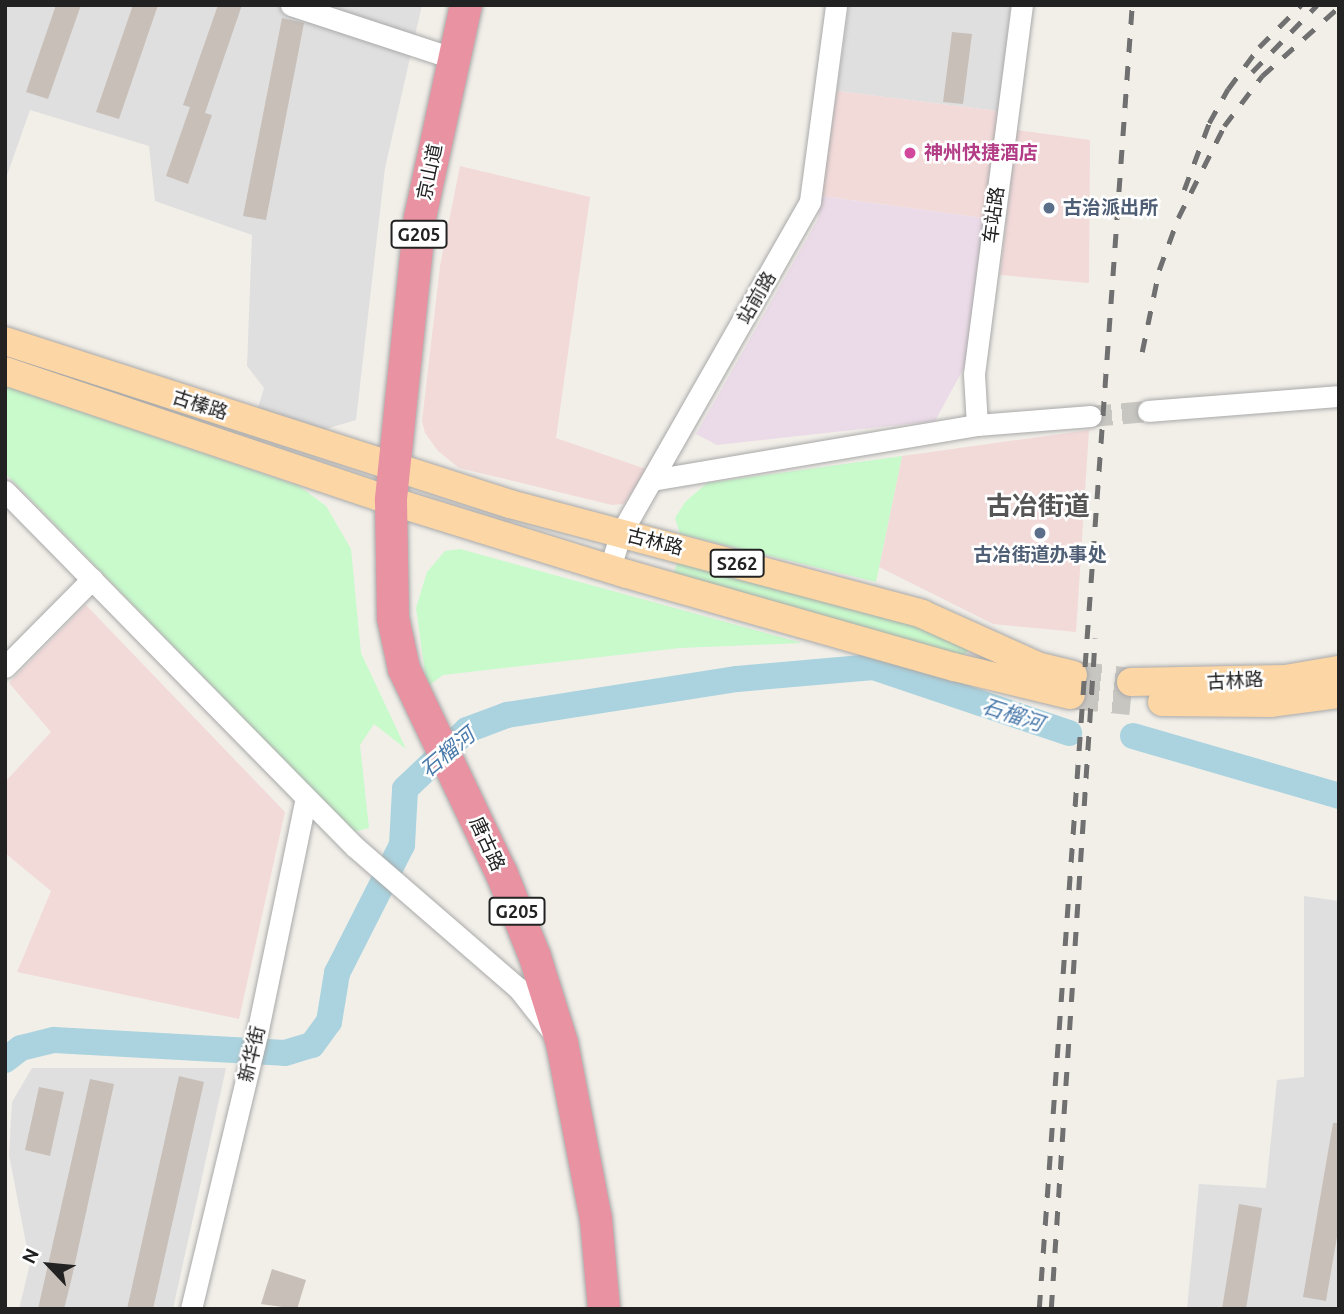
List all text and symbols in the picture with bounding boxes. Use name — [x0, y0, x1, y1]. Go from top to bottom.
street label: 京山道 — [413, 142, 447, 202]
place label: 神州快捷酒店 — [924, 142, 1038, 164]
marker: 神州快捷酒店 — [902, 145, 918, 161]
street label: 车站路 — [979, 185, 1009, 245]
place label: 古治派出所 — [1063, 197, 1158, 219]
marker: 古治派出所 — [1041, 200, 1057, 216]
road number: G205 — [389, 220, 449, 248]
street label: 站前路 — [733, 268, 781, 328]
street label: 古榛路 — [169, 385, 231, 425]
district label: 古冶街道 — [986, 490, 1090, 522]
street label: 古林路 — [625, 524, 685, 560]
marker: 古冶街道办事处 — [1032, 525, 1048, 541]
place label: 古冶街道办事处 — [974, 544, 1106, 566]
road number: S262 — [709, 548, 765, 578]
street label: 古林路 — [1206, 668, 1264, 694]
water label: 石榴河 — [979, 692, 1047, 736]
water label: 石榴河 — [415, 722, 479, 782]
street label: 唐古路 — [465, 813, 509, 875]
road number: G205 — [487, 896, 547, 926]
street label: 新华街 — [234, 1024, 270, 1084]
north arrow — [14, 1230, 84, 1300]
text: N — [17, 1245, 43, 1267]

